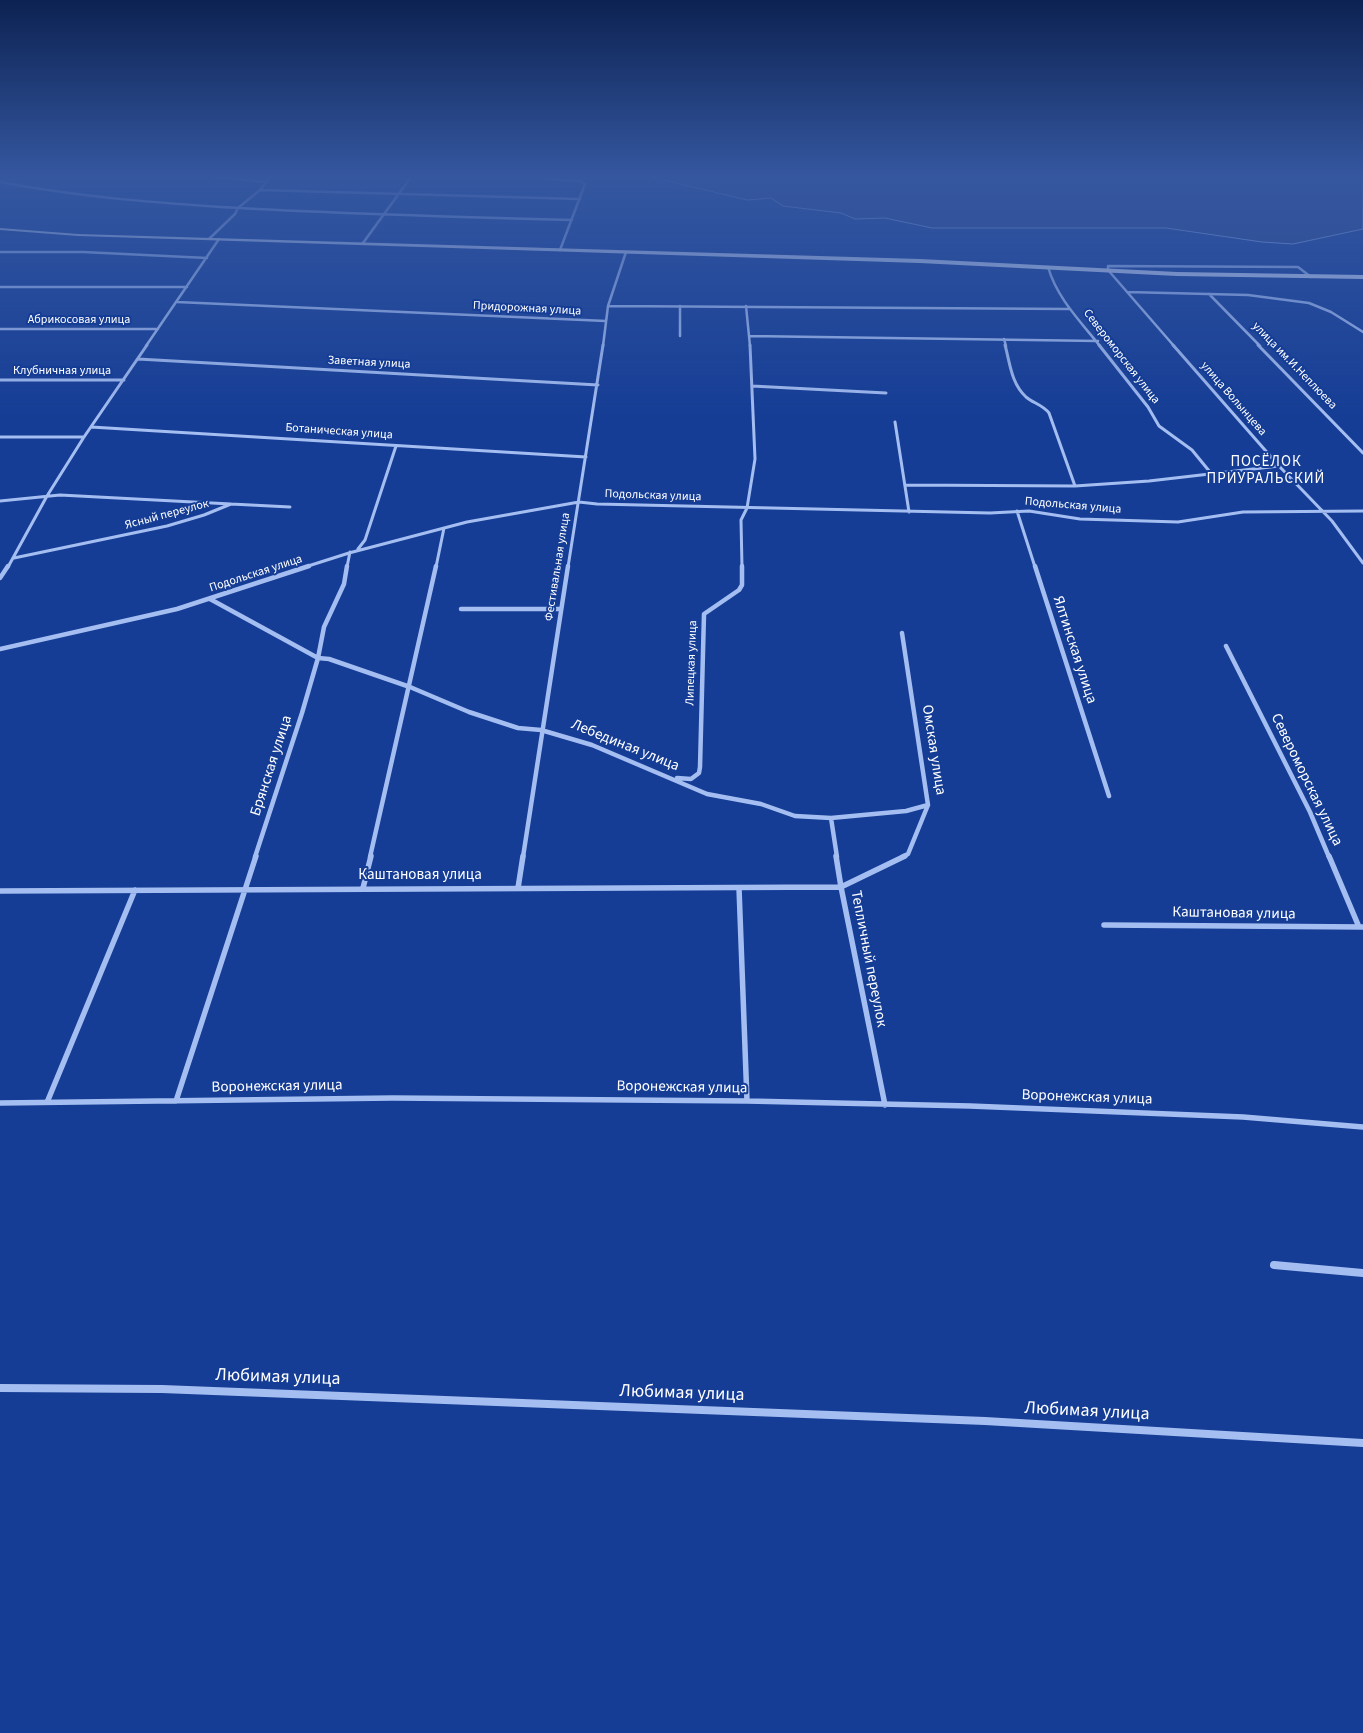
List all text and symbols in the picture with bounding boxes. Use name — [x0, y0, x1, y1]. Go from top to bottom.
street label: Придорожная улица — [473, 299, 581, 319]
street label: Североморская улица — [1080, 307, 1162, 407]
street label: Абрикосовая улица — [28, 313, 130, 327]
street label: улица им.И.Неплюева — [1249, 319, 1339, 413]
street label: Заветная улица — [327, 354, 411, 372]
street label: улица Волынцева — [1197, 359, 1269, 439]
street label: Клубничная улица — [13, 364, 111, 378]
street label: Ботаническая улица — [285, 421, 393, 443]
district label: ПОСЁЛОК ПРИУРАЛЬСКИЙ — [1205, 454, 1327, 489]
street label: Подольская улица — [604, 487, 702, 505]
street label: Подольская улица — [1024, 495, 1122, 517]
street label: Ясный переулок — [124, 497, 210, 533]
street label: Фестивальная улица — [542, 512, 574, 622]
street label: Подольская улица — [208, 552, 304, 596]
street label: Ялтинская улица — [1048, 594, 1100, 706]
street label: Липецкая улица — [683, 620, 701, 706]
street label: Омская улица — [917, 704, 949, 796]
street label: Североморская улица — [1266, 711, 1346, 849]
street label: Брянская улица — [247, 713, 297, 819]
street label: Лебединая улица — [568, 716, 682, 776]
street label: Каштановая улица — [358, 867, 482, 885]
street label: Тепличный переулок — [846, 889, 890, 1029]
street label: Каштановая улица — [1172, 904, 1296, 924]
street label: Воронежская улица — [211, 1077, 343, 1097]
street label: Воронежская улица — [616, 1078, 748, 1098]
street label: Воронежская улица — [1021, 1087, 1153, 1109]
street label: Любимая улица — [215, 1365, 341, 1391]
street label: Любимая улица — [619, 1381, 745, 1407]
street label: Любимая улица — [1024, 1398, 1150, 1426]

